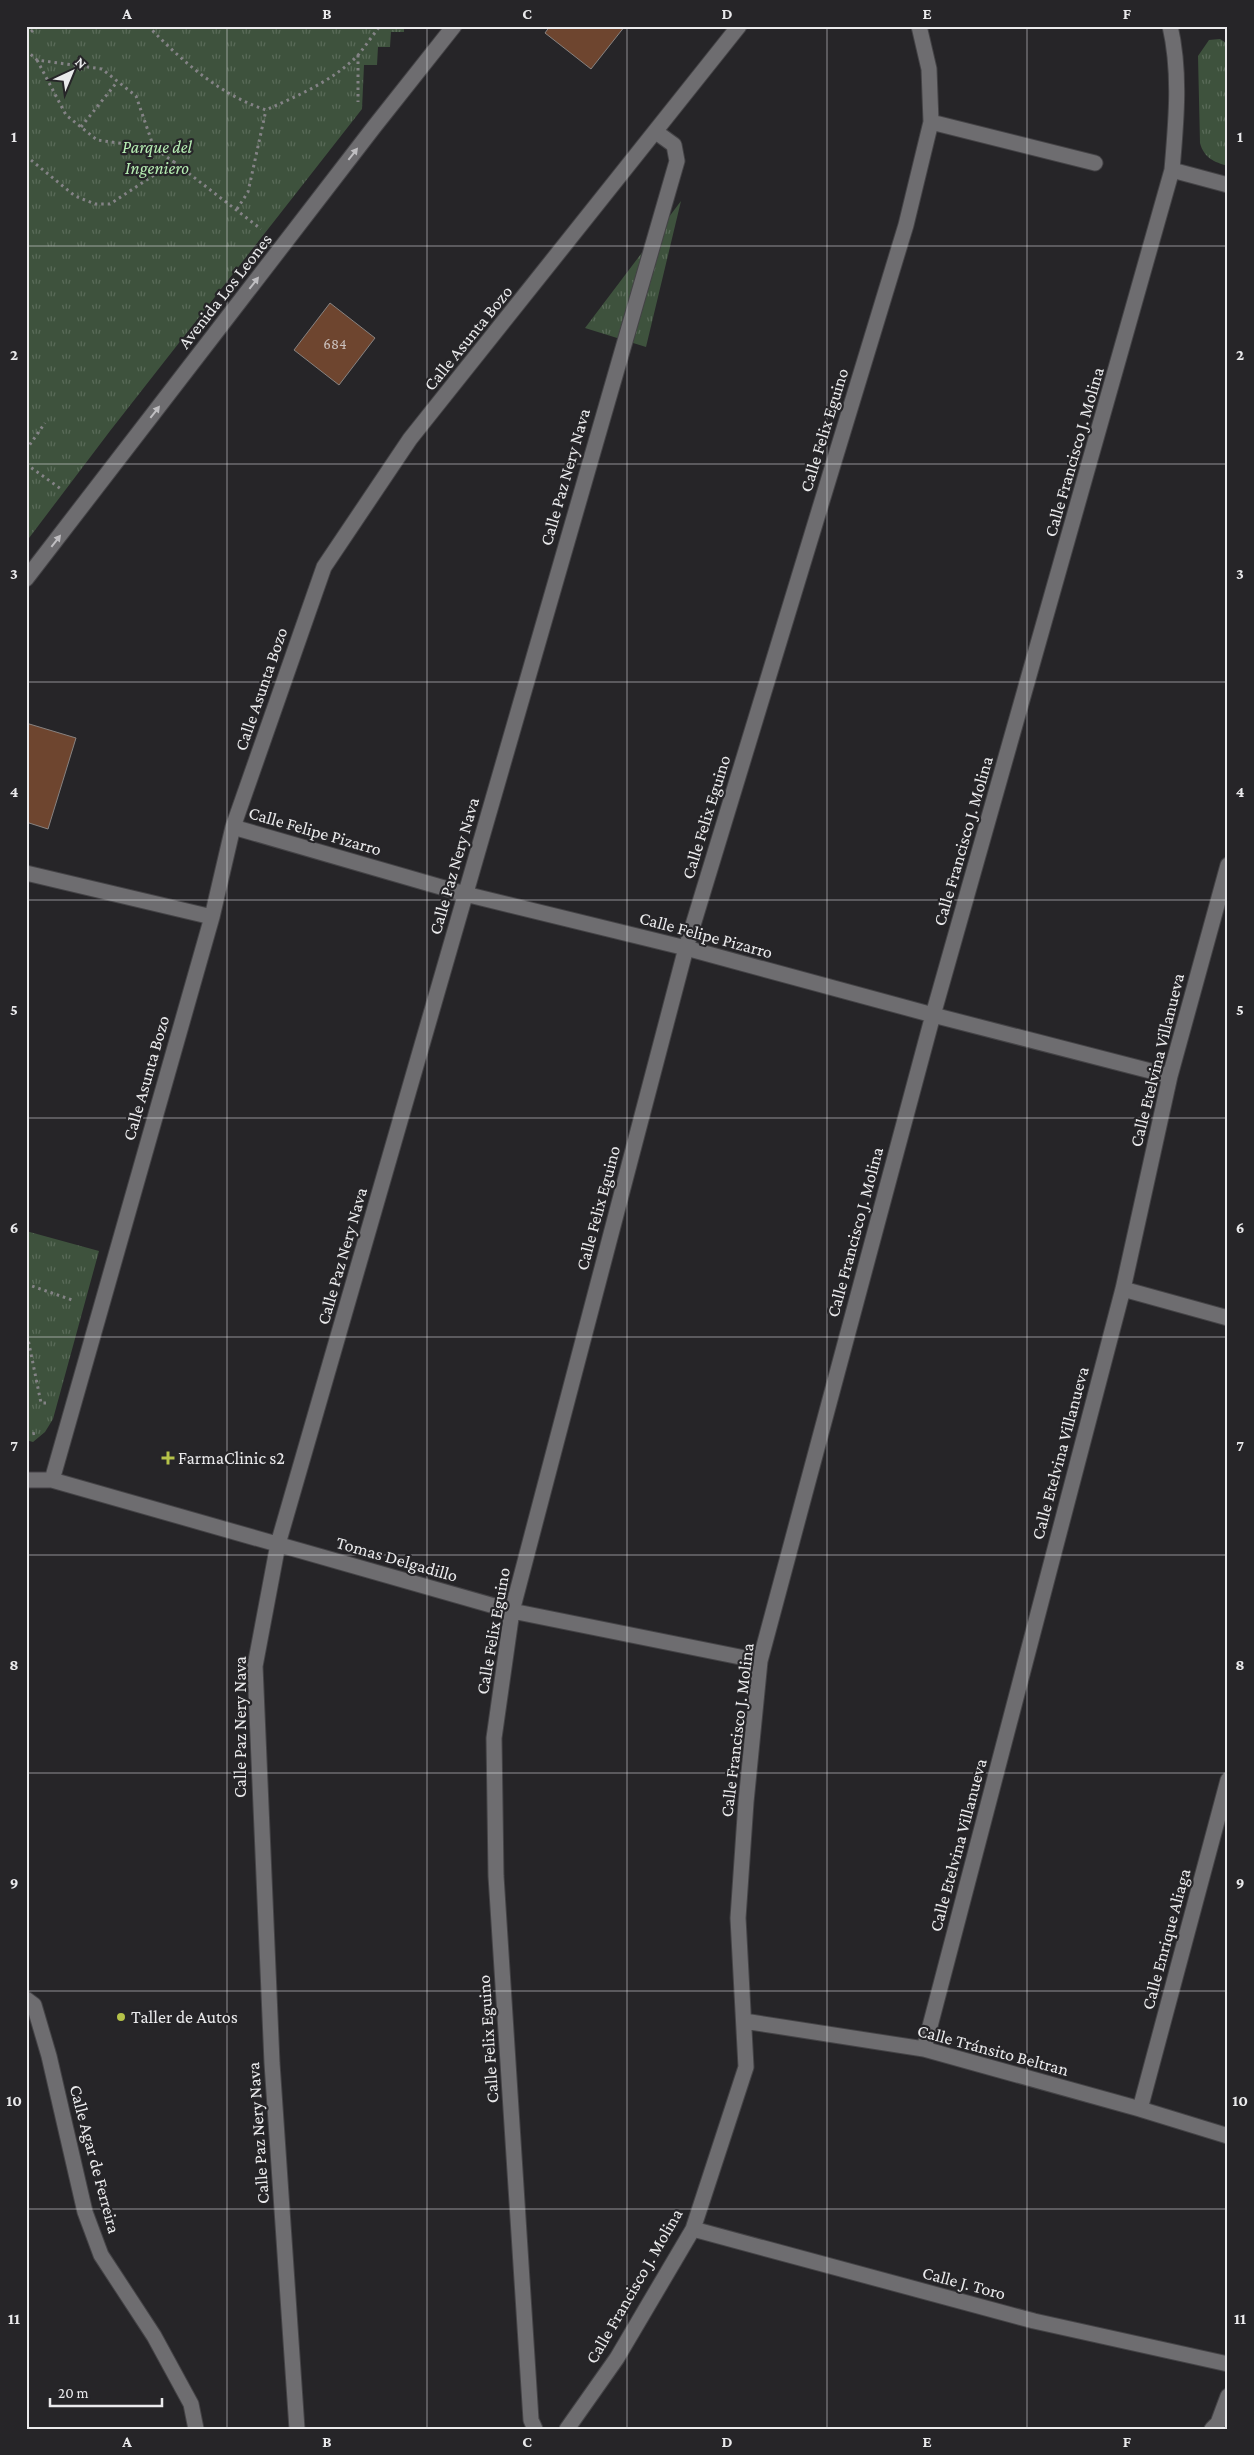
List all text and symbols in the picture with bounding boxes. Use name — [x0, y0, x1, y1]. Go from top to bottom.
text: A — [121, 5, 132, 22]
text: B — [322, 5, 332, 22]
text: C — [522, 5, 532, 22]
text: D — [721, 5, 733, 22]
text: E — [922, 5, 932, 22]
text: F — [1123, 5, 1132, 22]
north arrow — [48, 48, 98, 98]
text: N — [72, 54, 90, 72]
text: 1 — [11, 128, 17, 145]
text: 1 — [1237, 128, 1243, 145]
park label: Parque del Ingeniero — [122, 137, 193, 178]
one-way arrow — [348, 148, 359, 161]
street label: Avenida Los Leones — [174, 230, 276, 352]
one-way arrow — [249, 276, 259, 290]
street label: Calle Asunta Bozo — [420, 282, 516, 394]
house number: 684 — [323, 336, 347, 352]
text: 2 — [10, 346, 18, 363]
text: 2 — [1236, 346, 1244, 363]
street label: Calle Francisco J. Molina — [1040, 365, 1108, 539]
street label: Calle Felix Eguino — [796, 366, 852, 494]
one-way arrow — [150, 405, 160, 419]
street label: Calle Paz Nery Nava — [536, 406, 594, 548]
one-way arrow — [51, 534, 61, 548]
text: 3 — [10, 565, 18, 582]
text: 3 — [1236, 565, 1244, 582]
street label: Calle Asunta Bozo — [231, 625, 291, 753]
street label: Calle Felix Eguino — [678, 753, 734, 881]
street label: Calle Francisco J. Molina — [929, 754, 997, 928]
text: 4 — [10, 783, 19, 800]
text: 4 — [1236, 783, 1245, 800]
street label: Calle Paz Nery Nava — [425, 795, 483, 937]
street label: Calle Felipe Pizarro — [246, 802, 384, 860]
street label: Calle Felipe Pizarro — [637, 908, 775, 962]
street label: Calle Etelvina Villanueva — [1126, 971, 1188, 1149]
text: 5 — [10, 1001, 18, 1018]
text: 5 — [1236, 1001, 1244, 1018]
street label: Calle Asunta Bozo — [119, 1013, 173, 1143]
street label: Calle Felix Eguino — [572, 1143, 624, 1273]
street label: Calle Francisco J. Molina — [823, 1145, 887, 1319]
street label: Calle Paz Nery Nava — [313, 1185, 371, 1327]
text: 6 — [10, 1219, 18, 1236]
text: 6 — [1236, 1219, 1244, 1236]
street label: Calle Etelvina Villanueva — [1027, 1364, 1093, 1542]
text: 7 — [10, 1437, 18, 1454]
text: 7 — [1236, 1437, 1244, 1454]
place label: FarmaClinic s2 — [178, 1448, 285, 1468]
marker: FarmaClinic s2 — [162, 1452, 174, 1464]
street label: Tomas Delgadillo — [334, 1532, 460, 1586]
street label: Calle Felix Eguino — [472, 1566, 514, 1696]
street label: Calle Francisco J. Molina — [716, 1642, 758, 1818]
text: 8 — [9, 1656, 19, 1673]
street label: Calle Paz Nery Nava — [230, 1656, 250, 1798]
text: 8 — [1235, 1656, 1245, 1673]
street label: Calle Etelvina Villanueva — [925, 1756, 991, 1934]
street label: Calle Enrique Aliaga — [1138, 1866, 1194, 2012]
text: 9 — [10, 1874, 18, 1891]
text: 9 — [1236, 1874, 1244, 1891]
street label: Calle Felix Eguino — [474, 1974, 502, 2104]
place label: Taller de Autos — [131, 2007, 238, 2027]
marker: Taller de Autos — [115, 2011, 127, 2023]
street label: Calle Tránsito Beltran — [915, 2020, 1071, 2080]
street label: Calle Paz Nery Nava — [243, 2062, 273, 2204]
street label: Calle Agar de Ferreira — [66, 2083, 124, 2235]
text: 10 — [6, 2092, 22, 2109]
text: 10 — [1232, 2092, 1248, 2109]
street label: Calle Francisco J. Molina — [581, 2205, 687, 2367]
street label: Calle J. Toro — [920, 2262, 1008, 2304]
text: 11 — [8, 2310, 20, 2327]
text: 11 — [1234, 2310, 1246, 2327]
scale bar — [50, 2375, 162, 2407]
text: 20 m — [58, 2385, 89, 2401]
text: A — [121, 2433, 132, 2450]
text: B — [322, 2433, 332, 2450]
text: C — [522, 2433, 532, 2450]
text: D — [721, 2433, 733, 2450]
text: E — [922, 2433, 932, 2450]
text: F — [1123, 2433, 1132, 2450]

